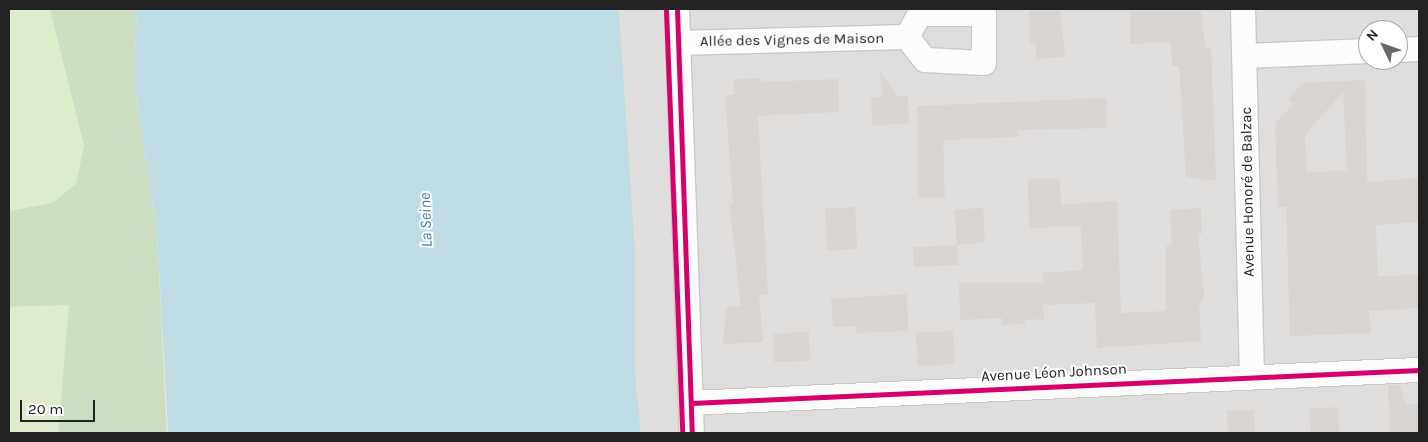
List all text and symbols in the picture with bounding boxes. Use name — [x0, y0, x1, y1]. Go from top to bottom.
north arrow — [1358, 20, 1408, 70]
text: N — [1363, 26, 1382, 45]
street label: Allée des Vignes de Maison — [700, 29, 884, 51]
street label: Avenue Honoré de Balzac — [1238, 107, 1258, 277]
water label: La Seine — [415, 192, 437, 248]
street label: Avenue Léon Johnson — [981, 360, 1127, 386]
scale bar — [22, 390, 98, 422]
text: 20 m — [28, 400, 63, 418]

